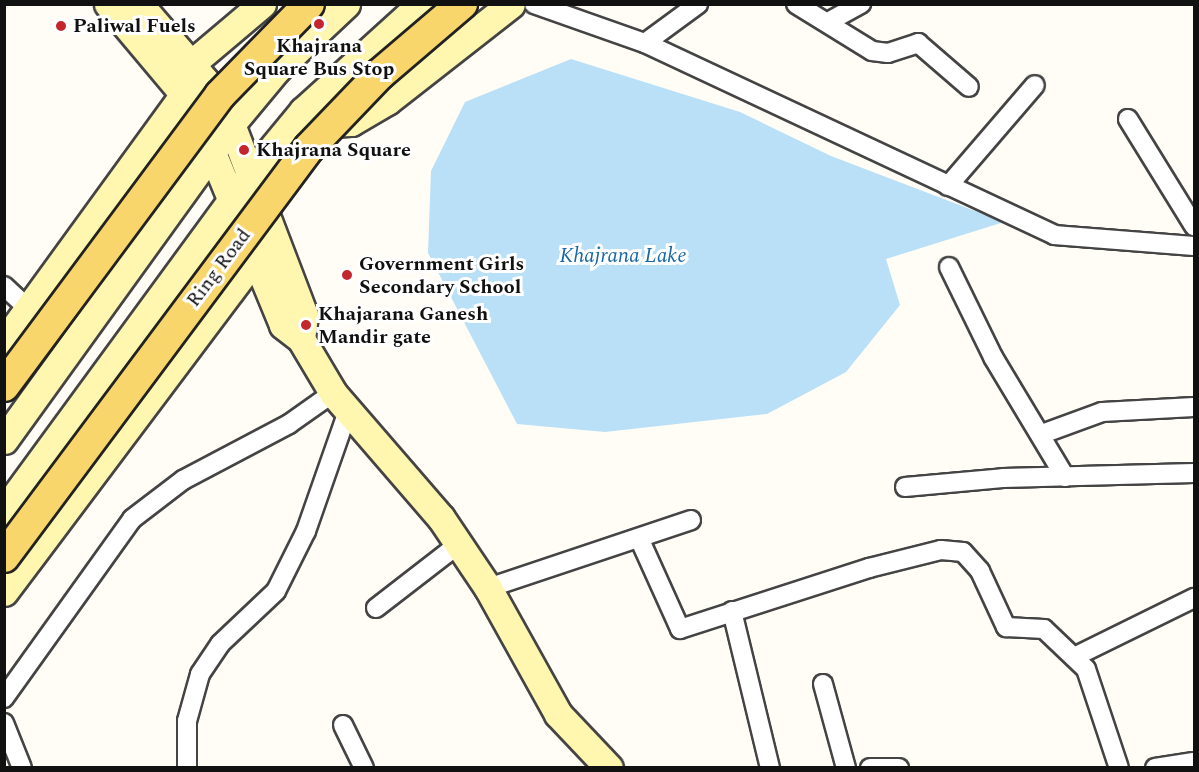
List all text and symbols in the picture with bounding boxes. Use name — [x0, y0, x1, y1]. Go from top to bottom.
place label: Paliwal Fuels — [73, 14, 196, 38]
marker: Khajrana Square Bus Stop — [312, 17, 326, 31]
marker: Paliwal Fuels — [54, 19, 68, 33]
place label: Khajrana Square Bus Stop — [244, 34, 394, 81]
place label: Khajrana Square — [256, 138, 411, 162]
marker: Khajrana Square — [237, 143, 251, 157]
street label: Ring Road — [182, 224, 256, 312]
water label: Khajrana Lake — [560, 243, 686, 269]
place label: Government Girls Secondary School — [359, 252, 524, 299]
marker: Government Girls Secondary School — [340, 268, 354, 282]
place label: Khajarana Ganesh Mandir gate — [318, 302, 488, 349]
marker: Khajarana Ganesh Mandir gate — [299, 318, 313, 332]

